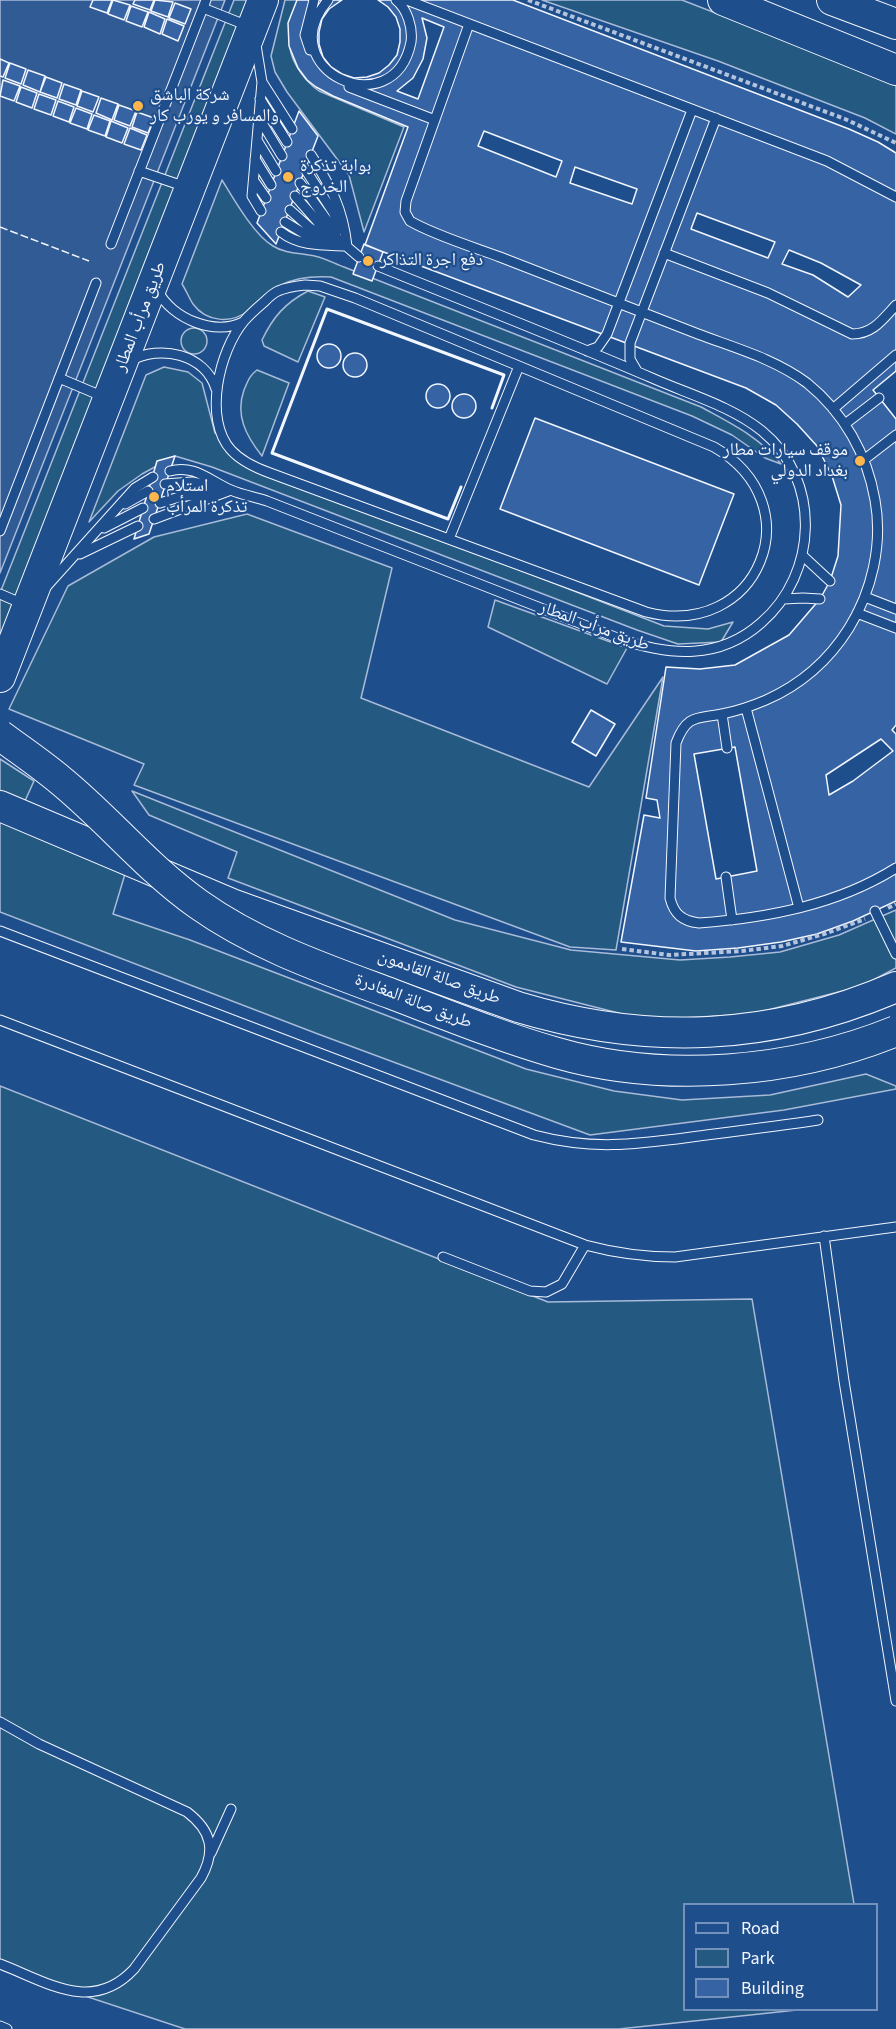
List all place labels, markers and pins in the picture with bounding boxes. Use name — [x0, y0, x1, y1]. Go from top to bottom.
place label: شركة الباشق والمسافر و يورب كار — [150, 85, 279, 128]
marker: شركة الباشق والمسافر و يورب كار — [131, 99, 145, 113]
place label: بوابة تذكرة الخروج — [300, 156, 371, 198]
marker: بوابة تذكرة الخروج — [281, 170, 295, 184]
place label: دفع اجرة التذاكر — [380, 250, 483, 272]
marker: دفع اجرة التذاكر — [361, 254, 375, 268]
place label: موقف سيارات مطار بغداد الدولي — [723, 440, 848, 482]
marker: موقف سيارات مطار بغداد الدولي — [853, 454, 867, 468]
place label: استلام تذكرة المرأب — [166, 476, 247, 518]
marker: استلام تذكرة المرأب — [147, 490, 161, 504]

